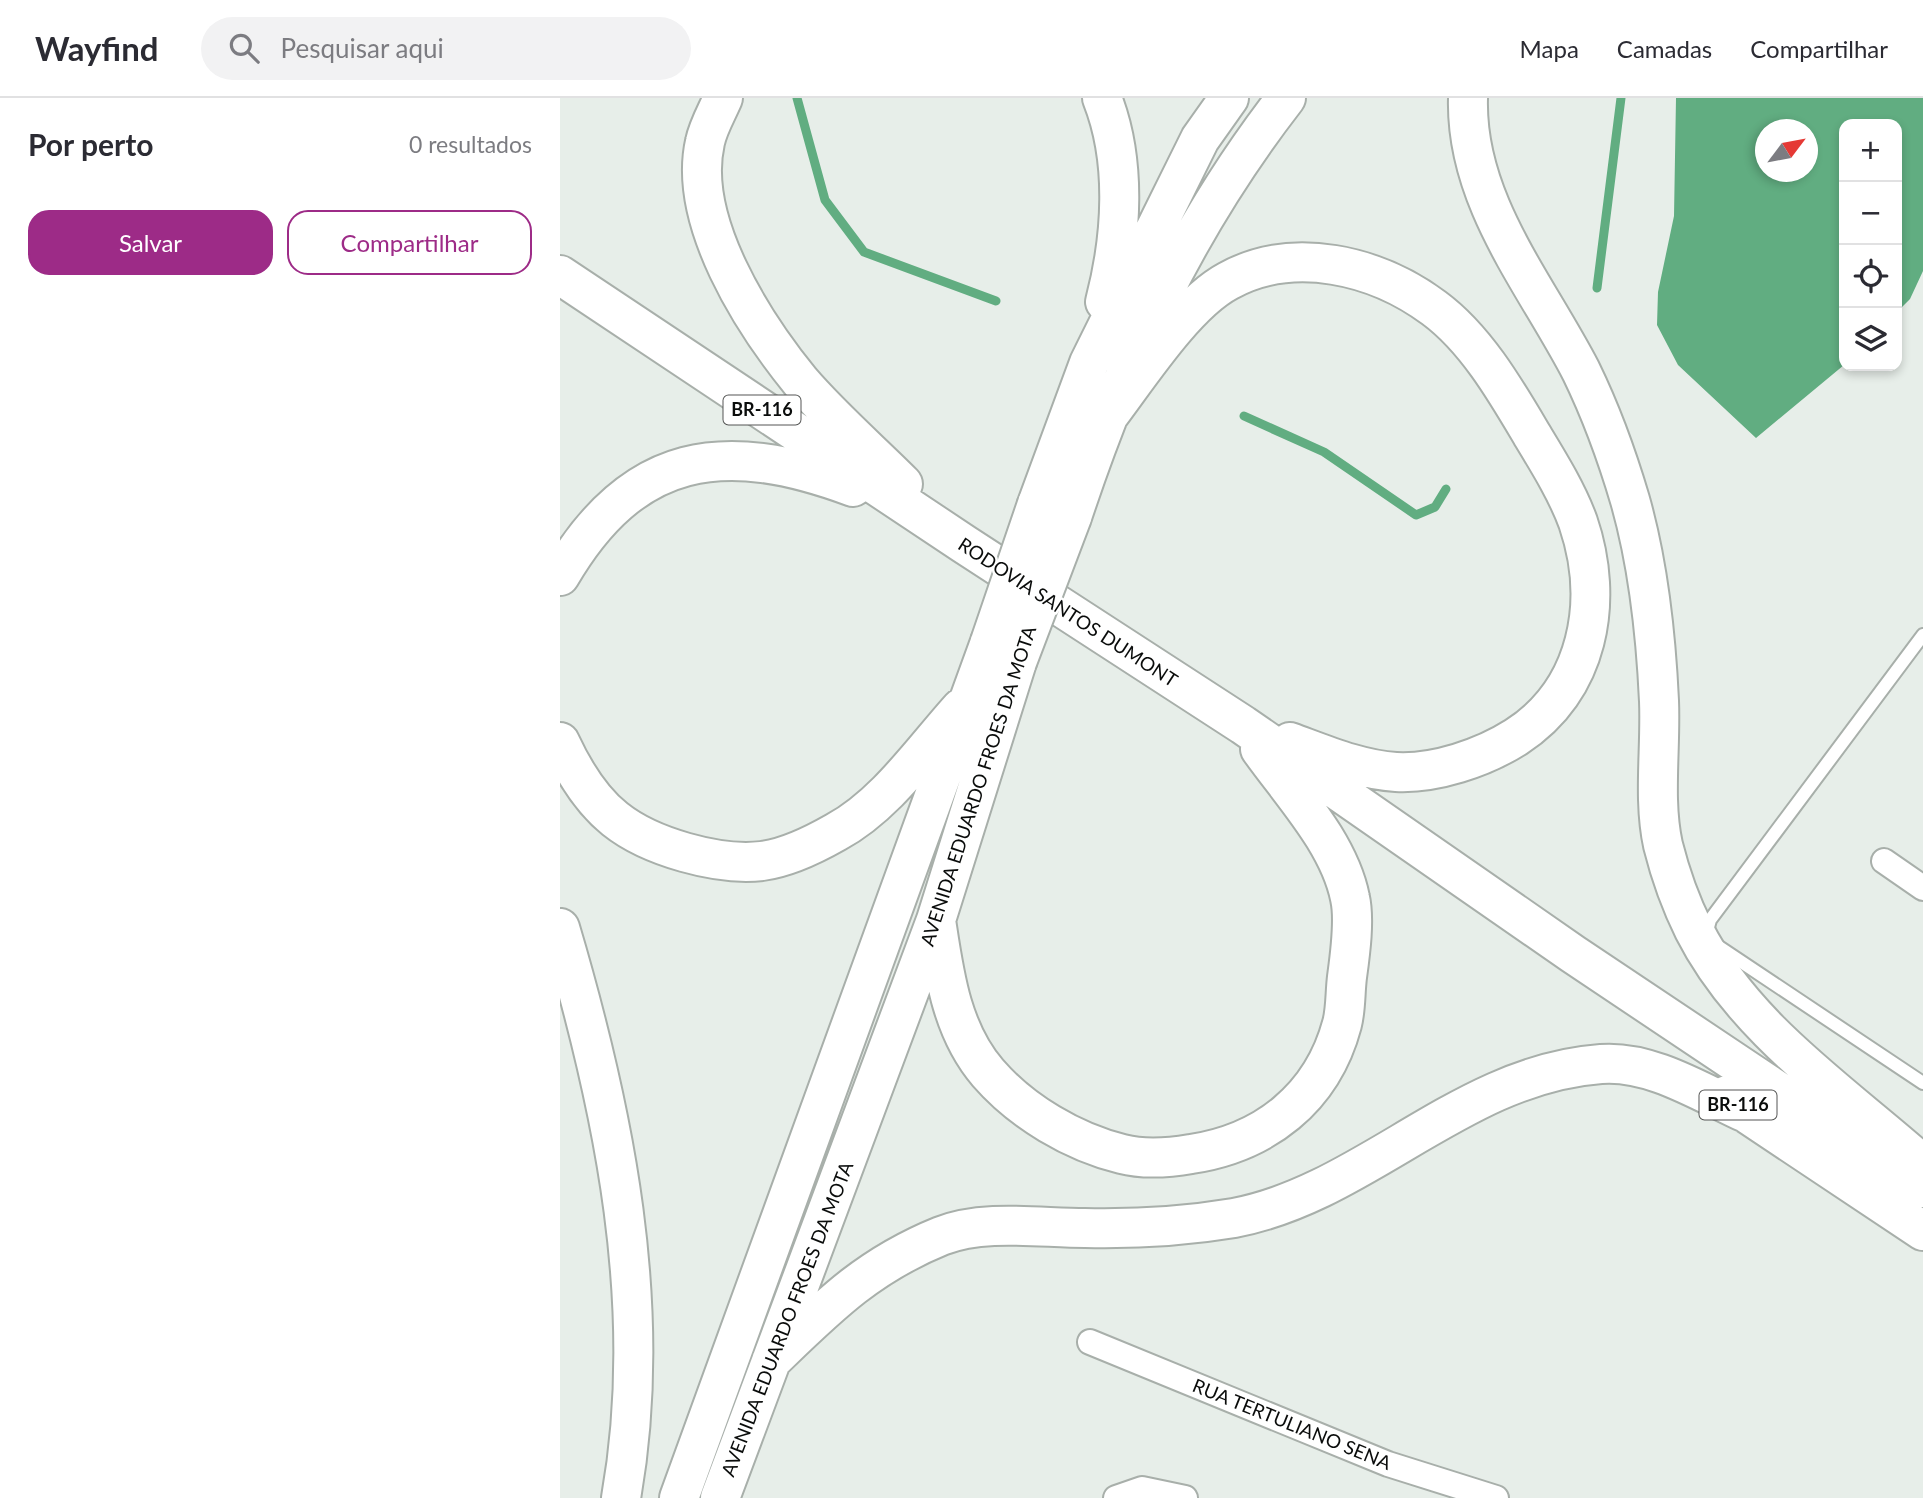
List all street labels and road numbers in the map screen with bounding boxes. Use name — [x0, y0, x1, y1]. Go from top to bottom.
road number: BR-116 — [724, 396, 801, 424]
street label: RODOVIA SANTOS DUMONT — [954, 532, 1182, 691]
street label: AVENIDA EDUARDO FROES DA MOTA — [915, 623, 1040, 949]
road number: BR-116 — [1700, 1090, 1776, 1120]
street label: AVENIDA EDUARDO FROES DA MOTA — [716, 1158, 857, 1479]
street label: RUA TERTULIANO SENA — [1190, 1373, 1395, 1474]

